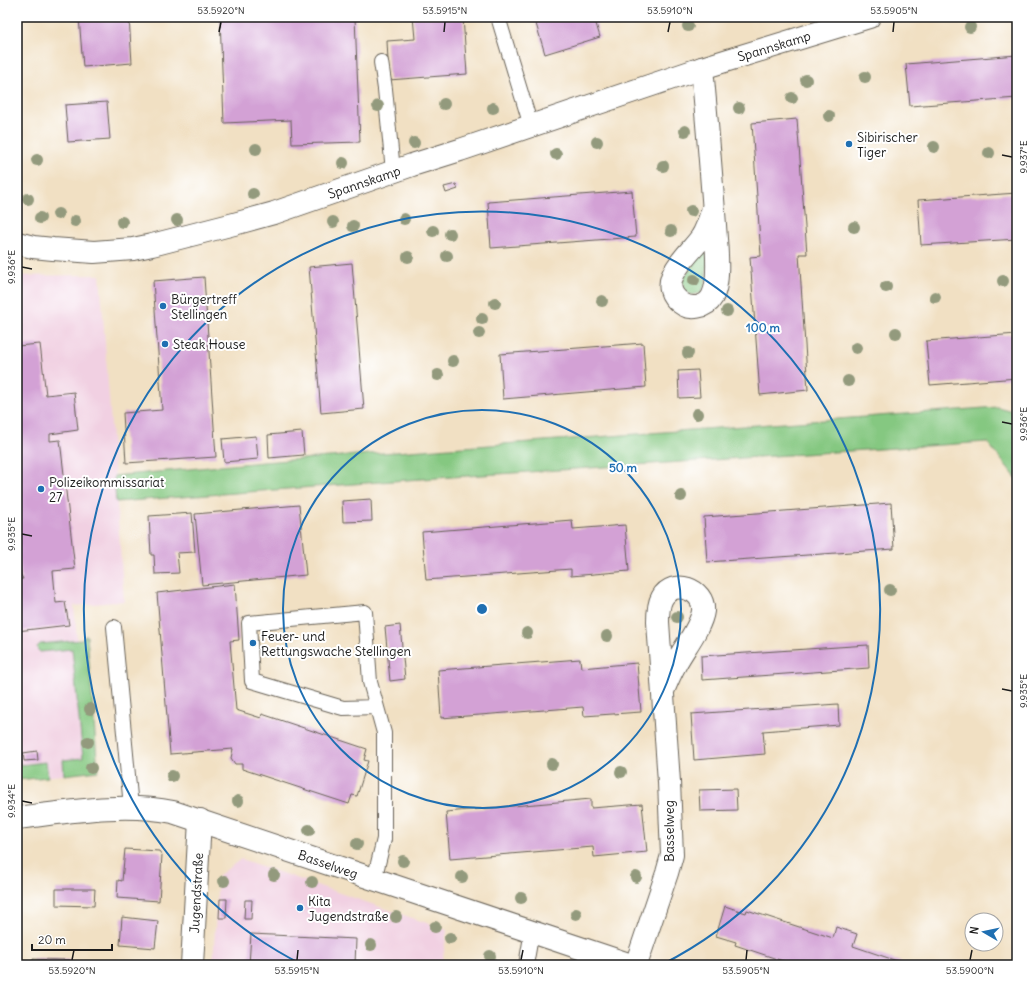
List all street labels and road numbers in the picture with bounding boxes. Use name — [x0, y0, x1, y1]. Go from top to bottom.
street label: Spannskamp — [735, 27, 813, 66]
street label: Spannskamp — [326, 162, 403, 203]
street label: Basselweg — [661, 800, 678, 862]
street label: Basselweg — [296, 846, 360, 883]
street label: Jugendstraße — [186, 852, 207, 934]

